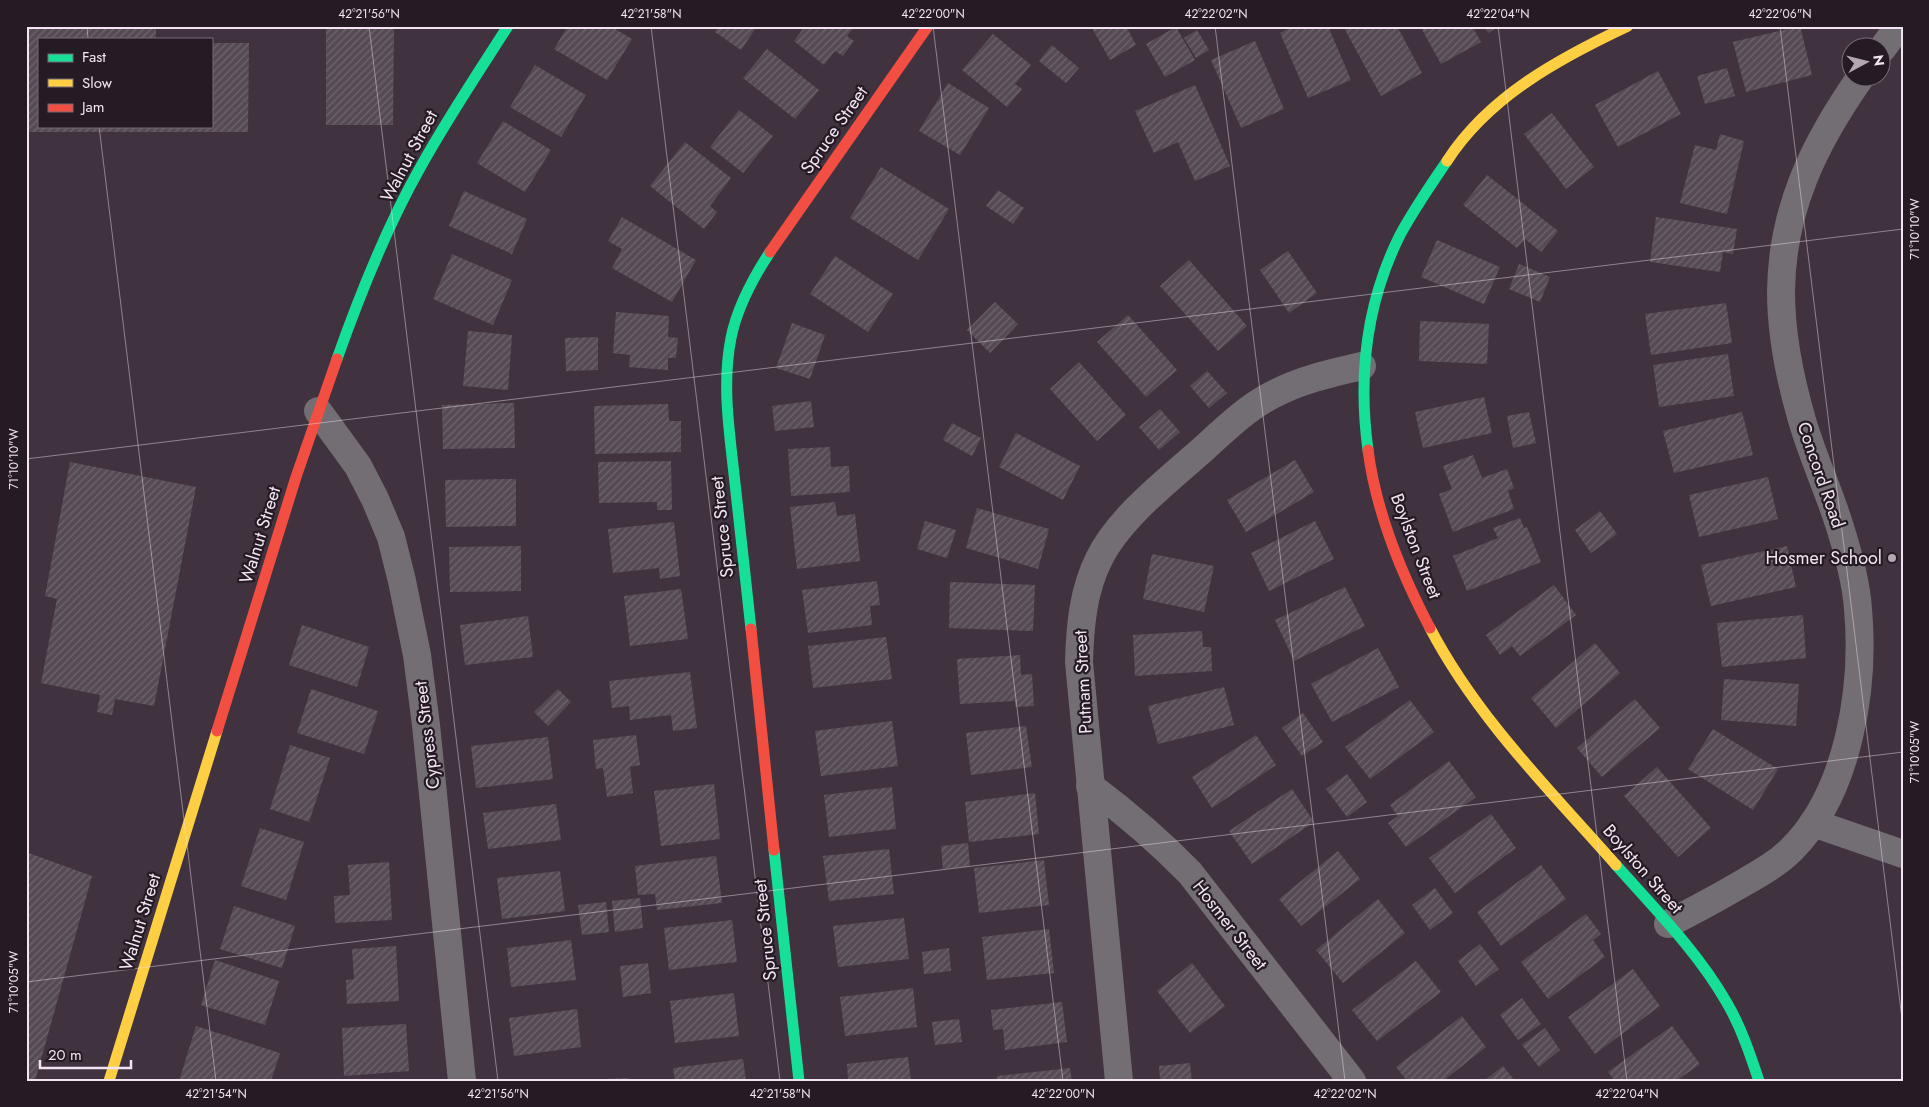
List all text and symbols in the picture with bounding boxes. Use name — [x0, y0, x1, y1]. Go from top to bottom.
text: 42°21'56"N — [338, 5, 400, 23]
text: 42°21'58"N — [620, 5, 682, 23]
text: 42°22'00"N — [901, 5, 965, 23]
text: 42°22'02"N — [1184, 5, 1248, 23]
text: 42°22'04"N — [1466, 5, 1530, 23]
text: 42°22'06"N — [1748, 5, 1812, 23]
legend — [38, 38, 212, 128]
north arrow — [1842, 38, 1892, 88]
text: Fast — [82, 46, 106, 68]
text: N — [1868, 54, 1890, 67]
text: Slow — [82, 72, 113, 94]
street label: Spruce Street — [794, 80, 874, 179]
text: Jam — [80, 96, 105, 118]
street label: Walnut Street — [374, 105, 444, 206]
text: 71°10'10"W — [1906, 198, 1924, 260]
street label: Concord Road — [1791, 418, 1851, 532]
text: 71°10'10"W — [5, 428, 23, 490]
street label: Spruce Street — [704, 474, 740, 579]
street label: Walnut Street — [233, 483, 287, 587]
street label: Boylston Street — [1384, 490, 1448, 603]
place label: Hosmer School — [1765, 545, 1882, 571]
marker: Hosmer School — [1886, 552, 1898, 564]
street label: Putnam Street — [1067, 629, 1099, 734]
street label: Cypress Street — [407, 679, 447, 790]
text: 71°10'05"W — [1906, 721, 1924, 783]
street label: Boylston Street — [1597, 819, 1690, 920]
street label: Walnut Street — [113, 870, 167, 974]
street label: Hosmer Street — [1187, 875, 1274, 976]
street label: Spruce Street — [747, 877, 783, 982]
text: 71°10'05"W — [5, 951, 23, 1013]
scale bar — [40, 1037, 131, 1069]
text: 20 m — [48, 1044, 82, 1066]
text: 42°21'54"N — [185, 1085, 247, 1103]
text: 42°21'56"N — [467, 1085, 529, 1103]
text: 42°21'58"N — [749, 1085, 811, 1103]
text: 42°22'00"N — [1031, 1085, 1095, 1103]
text: 42°22'02"N — [1313, 1085, 1377, 1103]
text: 42°22'04"N — [1595, 1085, 1659, 1103]

